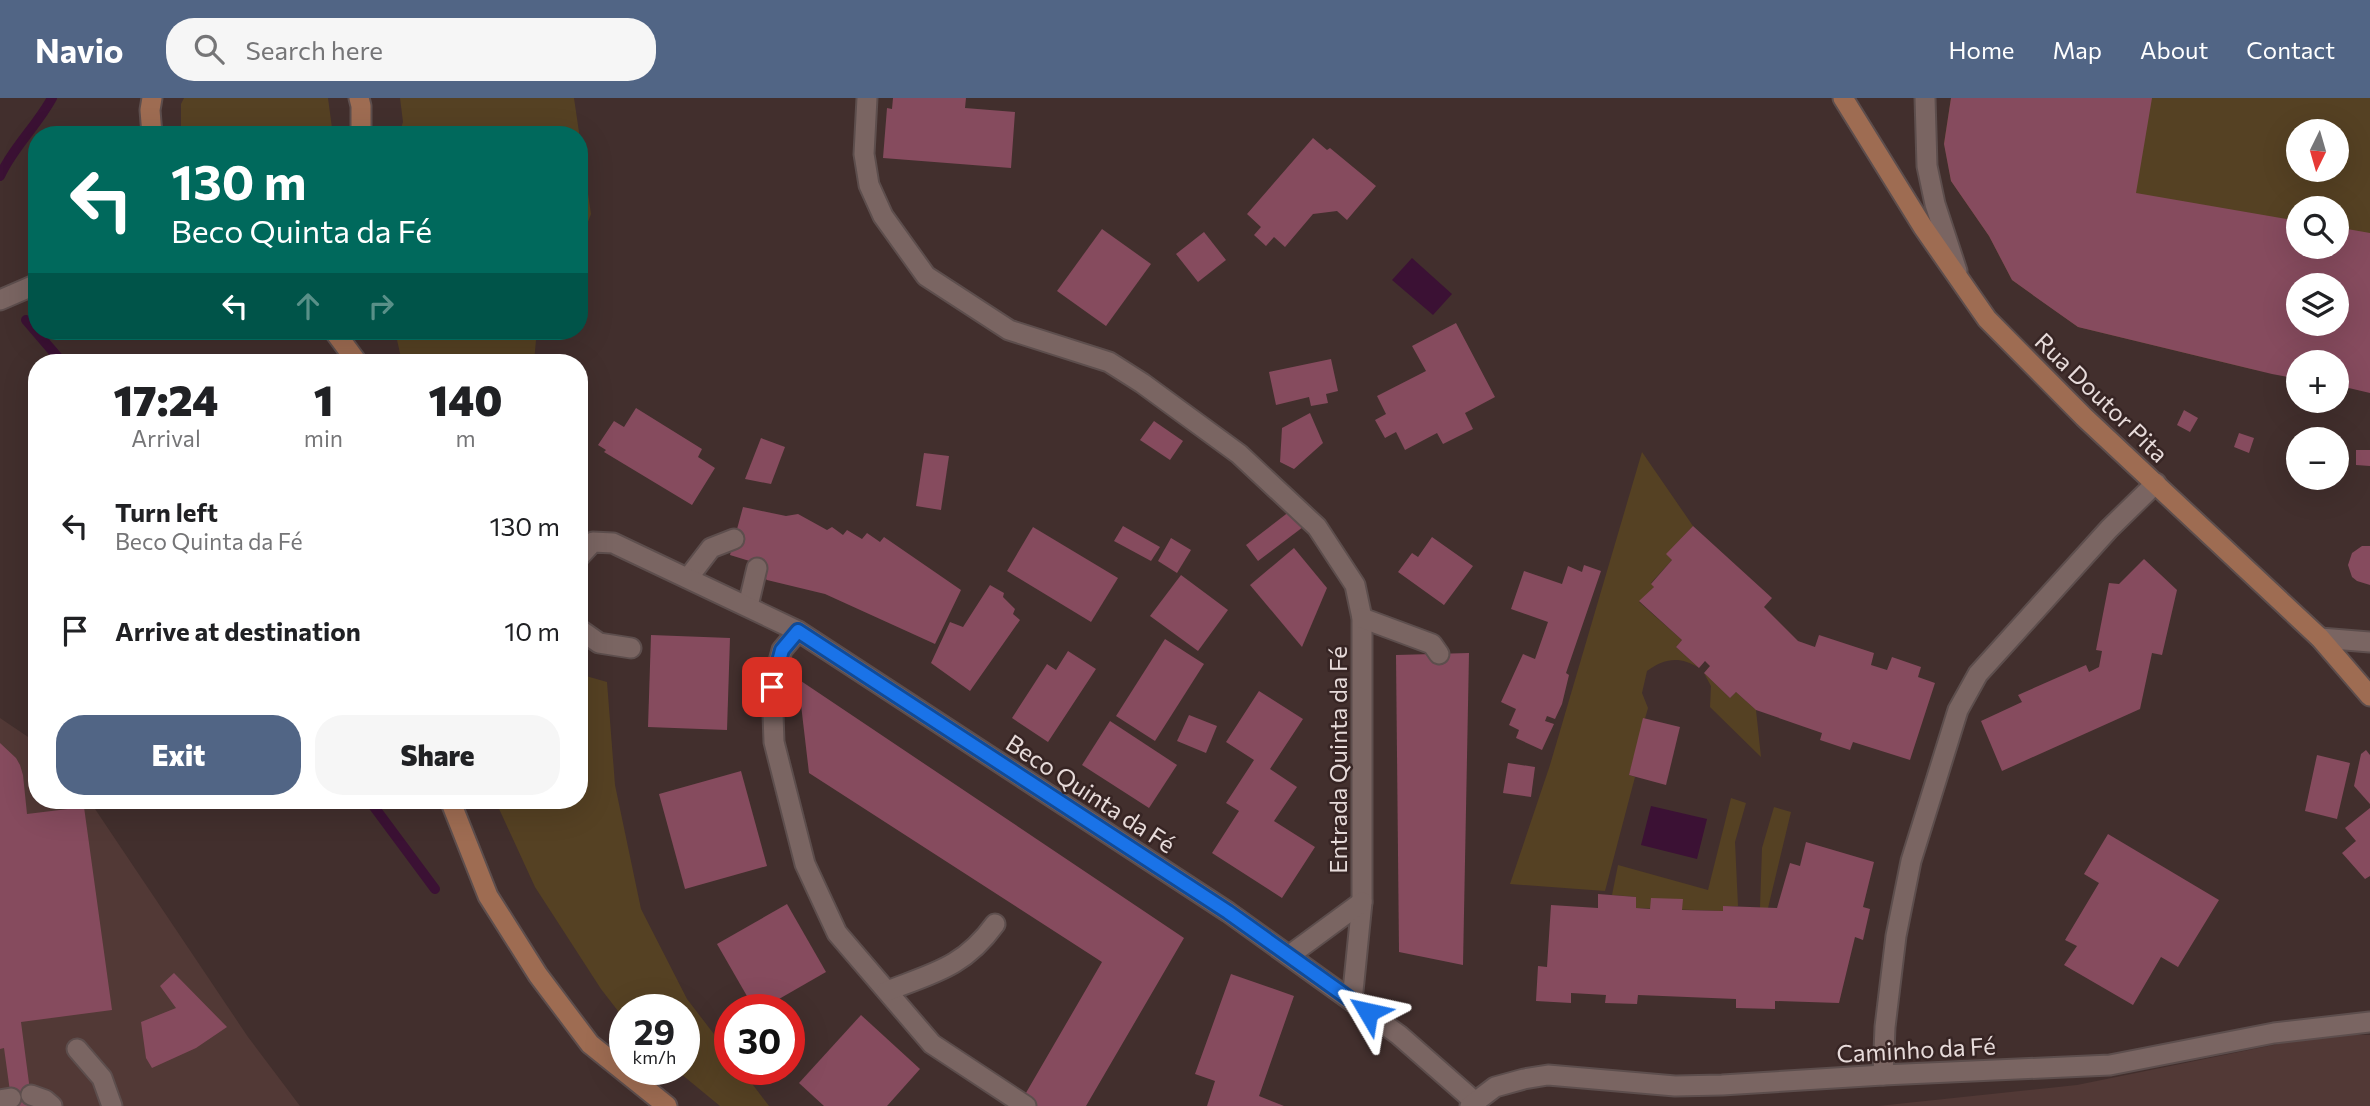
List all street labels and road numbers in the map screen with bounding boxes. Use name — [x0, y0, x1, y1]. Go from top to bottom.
street label: Rua Doutor Pita — [2029, 326, 2175, 468]
street label: Entrada Quinta da Fé — [1323, 646, 1352, 874]
street label: Beco Quinta da Fé — [1001, 728, 1181, 858]
street label: Caminho da Fé — [1836, 1030, 1996, 1068]

